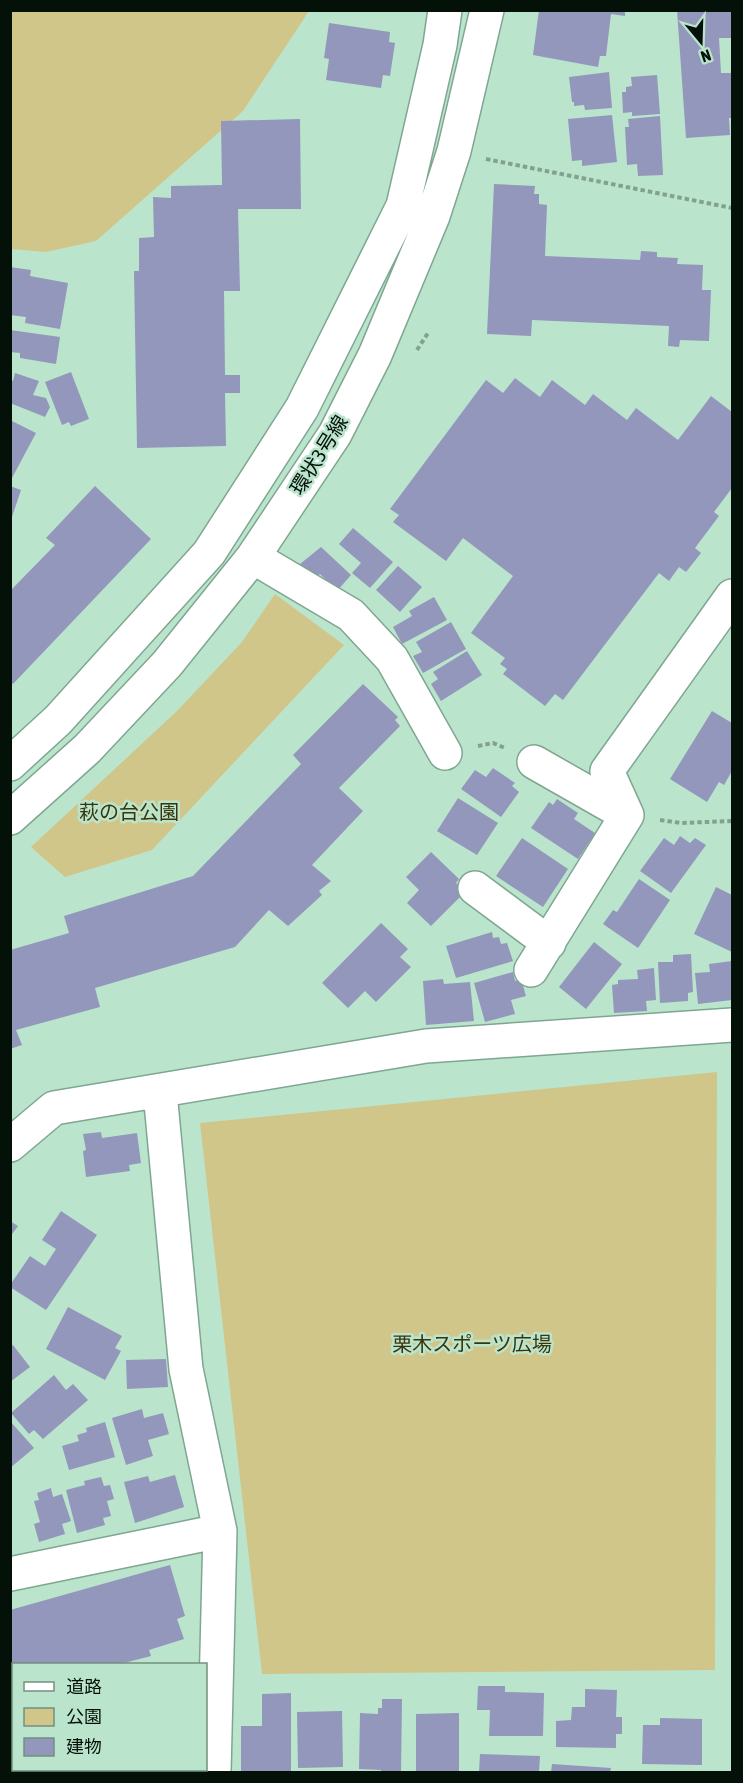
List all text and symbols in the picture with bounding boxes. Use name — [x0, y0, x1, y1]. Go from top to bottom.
north arrow — [671, 12, 731, 72]
text: N — [698, 46, 713, 66]
street label: 環状3号線 — [285, 411, 352, 499]
park label: 萩の台公園 — [79, 800, 179, 823]
park label: 栗木スポーツ広場 — [392, 1332, 552, 1355]
legend — [12, 1663, 207, 1771]
text: 道路 — [66, 1676, 102, 1697]
text: 公園 — [66, 1706, 102, 1727]
text: 建物 — [66, 1736, 102, 1757]

